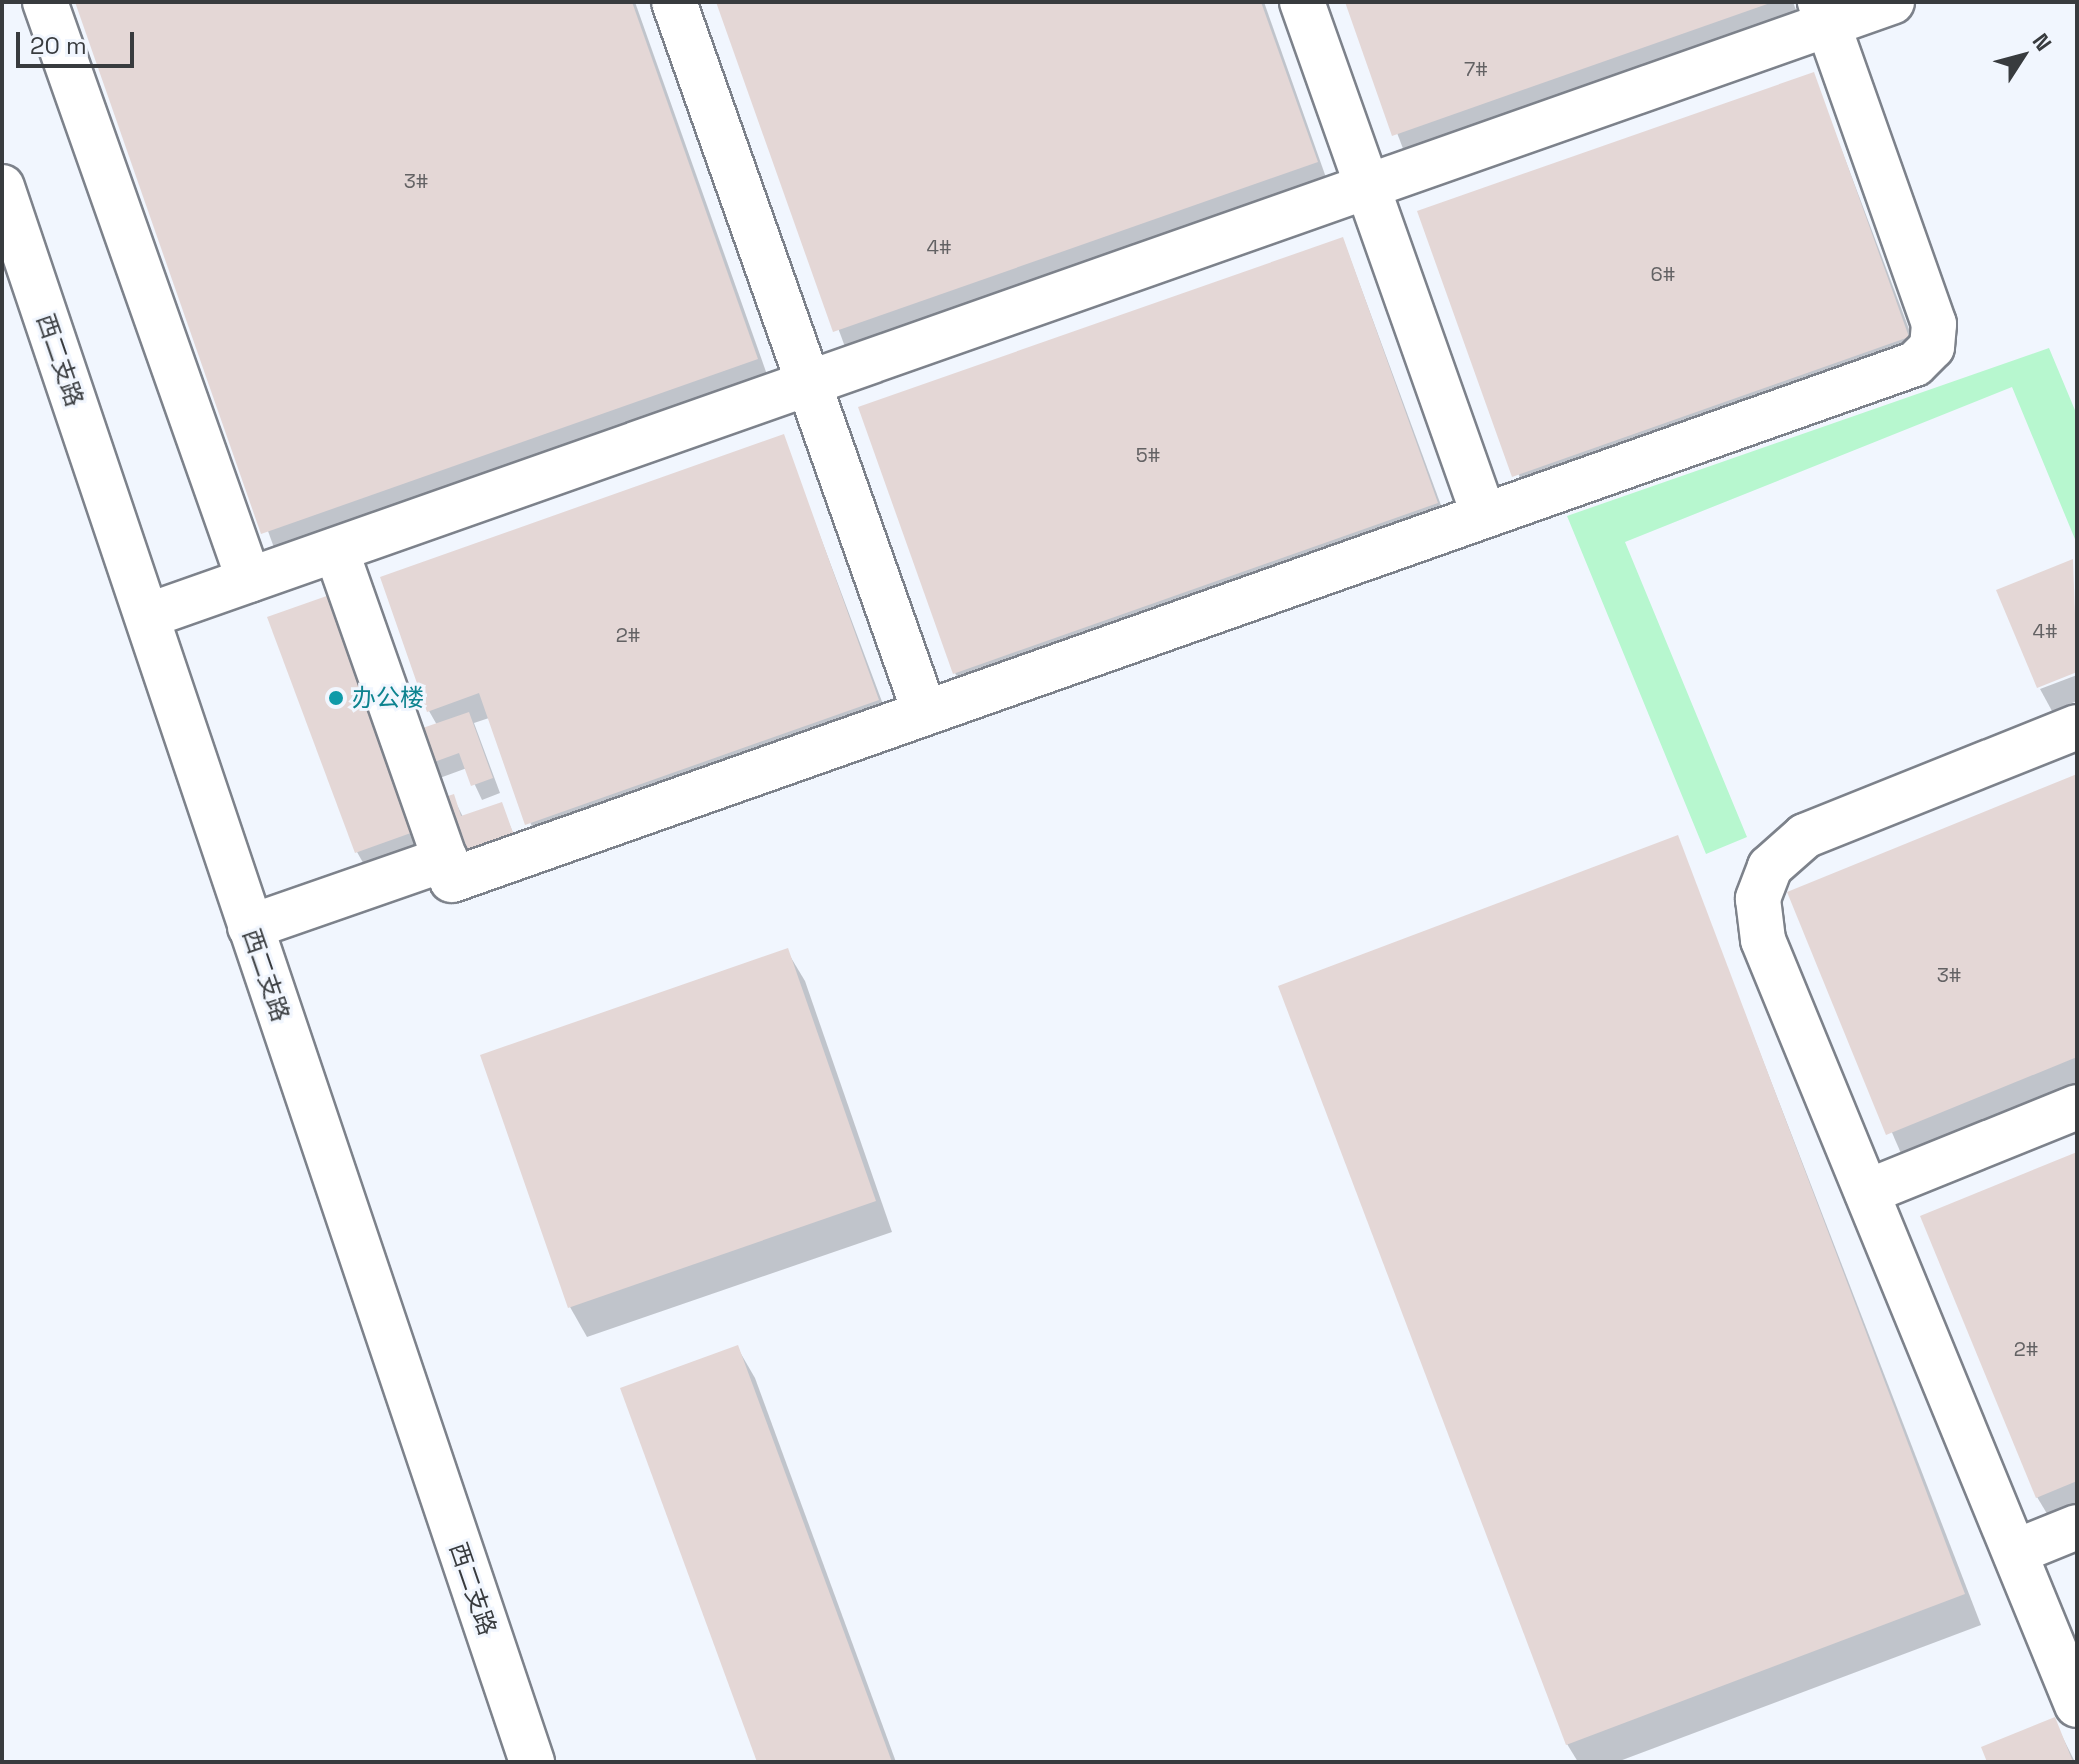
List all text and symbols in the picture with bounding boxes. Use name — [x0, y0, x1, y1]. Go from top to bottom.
scale bar — [20, 16, 138, 66]
north arrow — [1983, 16, 2063, 96]
text: N — [2027, 28, 2058, 56]
text: 20 m — [30, 30, 87, 61]
house number: 7# — [1464, 57, 1488, 81]
house number: 3# — [404, 169, 428, 193]
house number: 4# — [926, 235, 952, 259]
house number: 6# — [1651, 262, 1675, 286]
street label: 西二支路 — [31, 310, 89, 410]
house number: 5# — [1136, 443, 1160, 467]
house number: 4# — [2032, 619, 2058, 643]
house number: 2# — [616, 623, 640, 647]
place label: 办公楼 — [352, 684, 424, 712]
marker: 办公楼 — [327, 689, 345, 707]
street label: 西二支路 — [237, 925, 295, 1025]
house number: 3# — [1937, 963, 1961, 987]
house number: 2# — [2014, 1337, 2038, 1361]
street label: 西二支路 — [444, 1539, 502, 1639]

